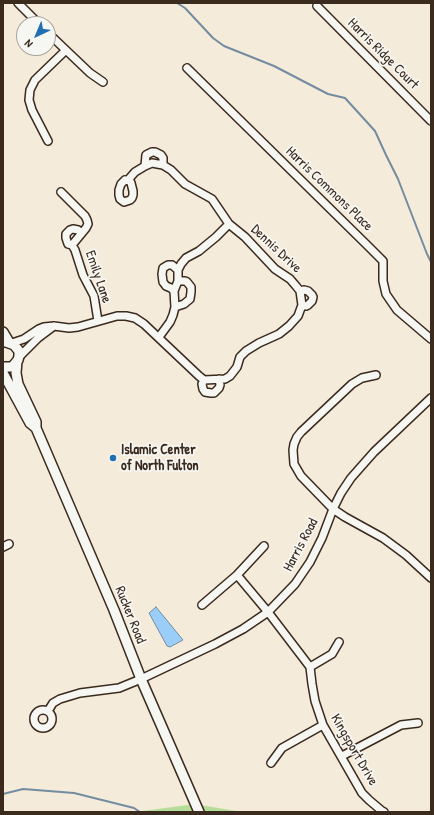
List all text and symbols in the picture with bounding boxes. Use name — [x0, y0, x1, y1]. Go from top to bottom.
street label: Harris Ridge Court — [344, 15, 422, 93]
north arrow — [16, 16, 56, 56]
text: N — [21, 37, 35, 51]
street label: Harris Commons Place — [282, 143, 376, 235]
street label: Dennis Drive — [247, 221, 305, 277]
street label: Emily Lane — [81, 249, 115, 305]
place label: Islamic Center of North Fulton — [121, 442, 199, 474]
marker: Islamic Center of North Fulton — [108, 453, 118, 463]
street label: Harris Road — [280, 516, 322, 574]
street label: Rucker Road — [111, 584, 149, 646]
street label: Kingsport Drive — [327, 711, 381, 789]

